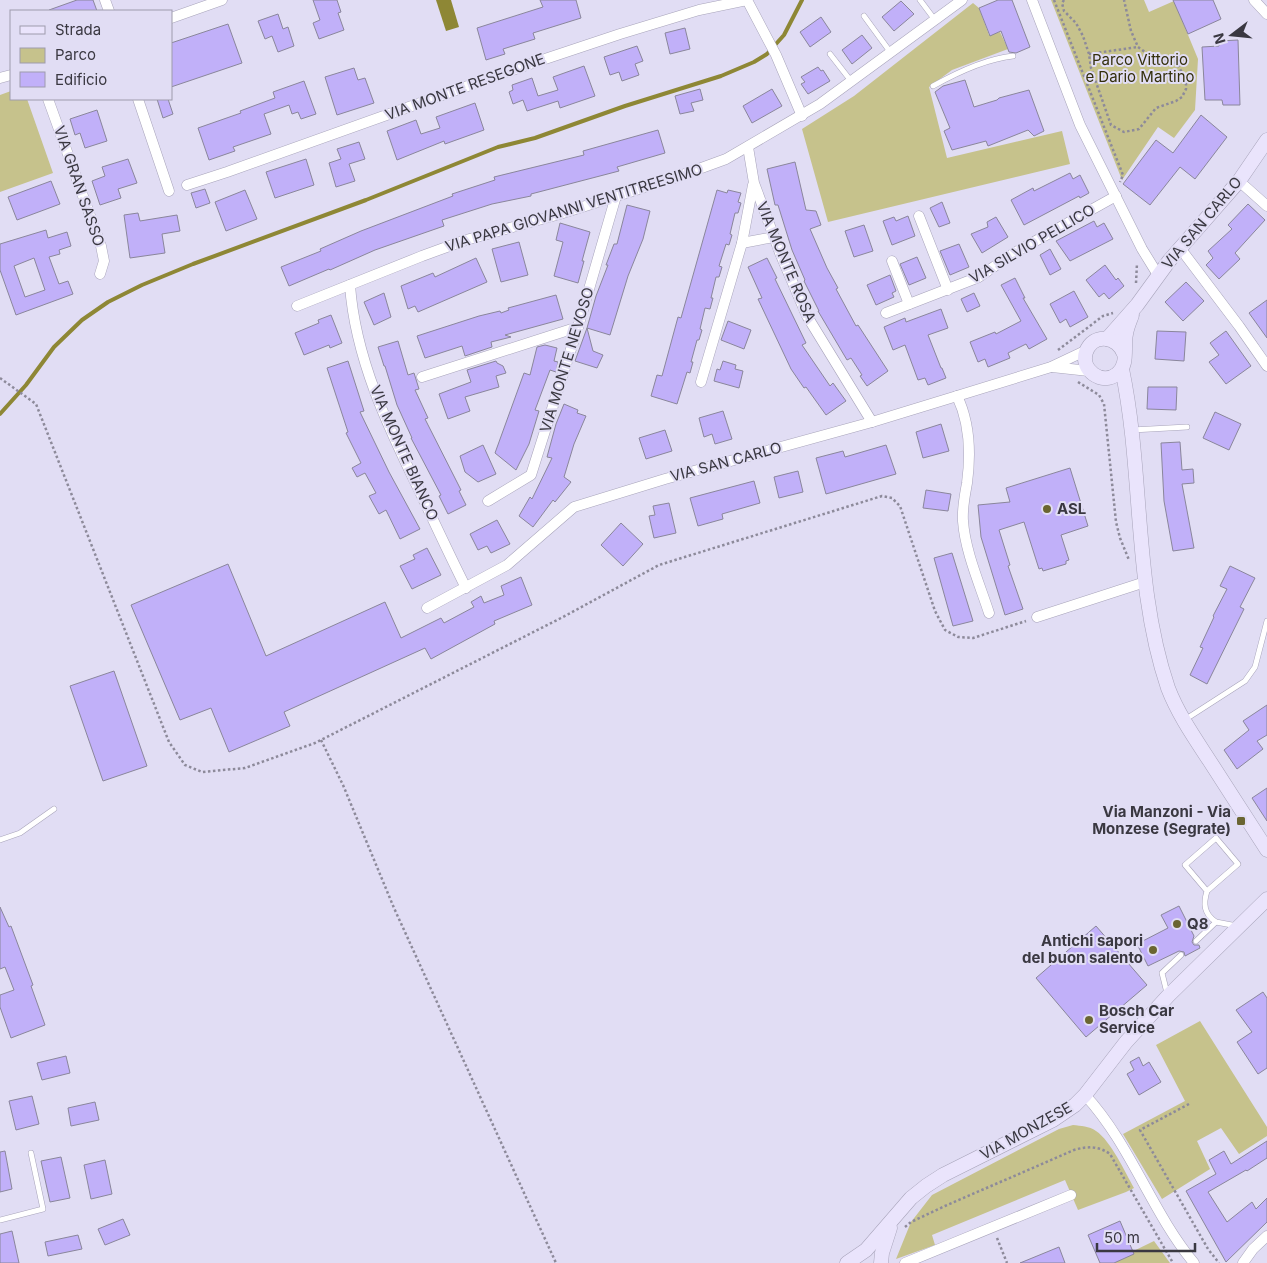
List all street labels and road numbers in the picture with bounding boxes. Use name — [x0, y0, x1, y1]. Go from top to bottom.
street label: VIA MONTE RESEGONE — [382, 49, 547, 124]
street label: VIA GRAN SASSO — [50, 123, 109, 249]
street label: VIA PAPA GIOVANNI VENTITREESIMO — [443, 159, 705, 256]
street label: VIA SAN CARLO — [1157, 173, 1246, 273]
street label: VIA MONTE ROSA — [752, 199, 820, 325]
street label: VIA SILVIO PELLICO — [965, 200, 1098, 287]
street label: VIA MONTE NEVOSO — [535, 285, 598, 435]
street label: VIA MONTE BIANCO — [366, 382, 443, 523]
street label: VIA SAN CARLO — [668, 438, 784, 486]
street label: VIA MONZESE — [976, 1097, 1075, 1164]

